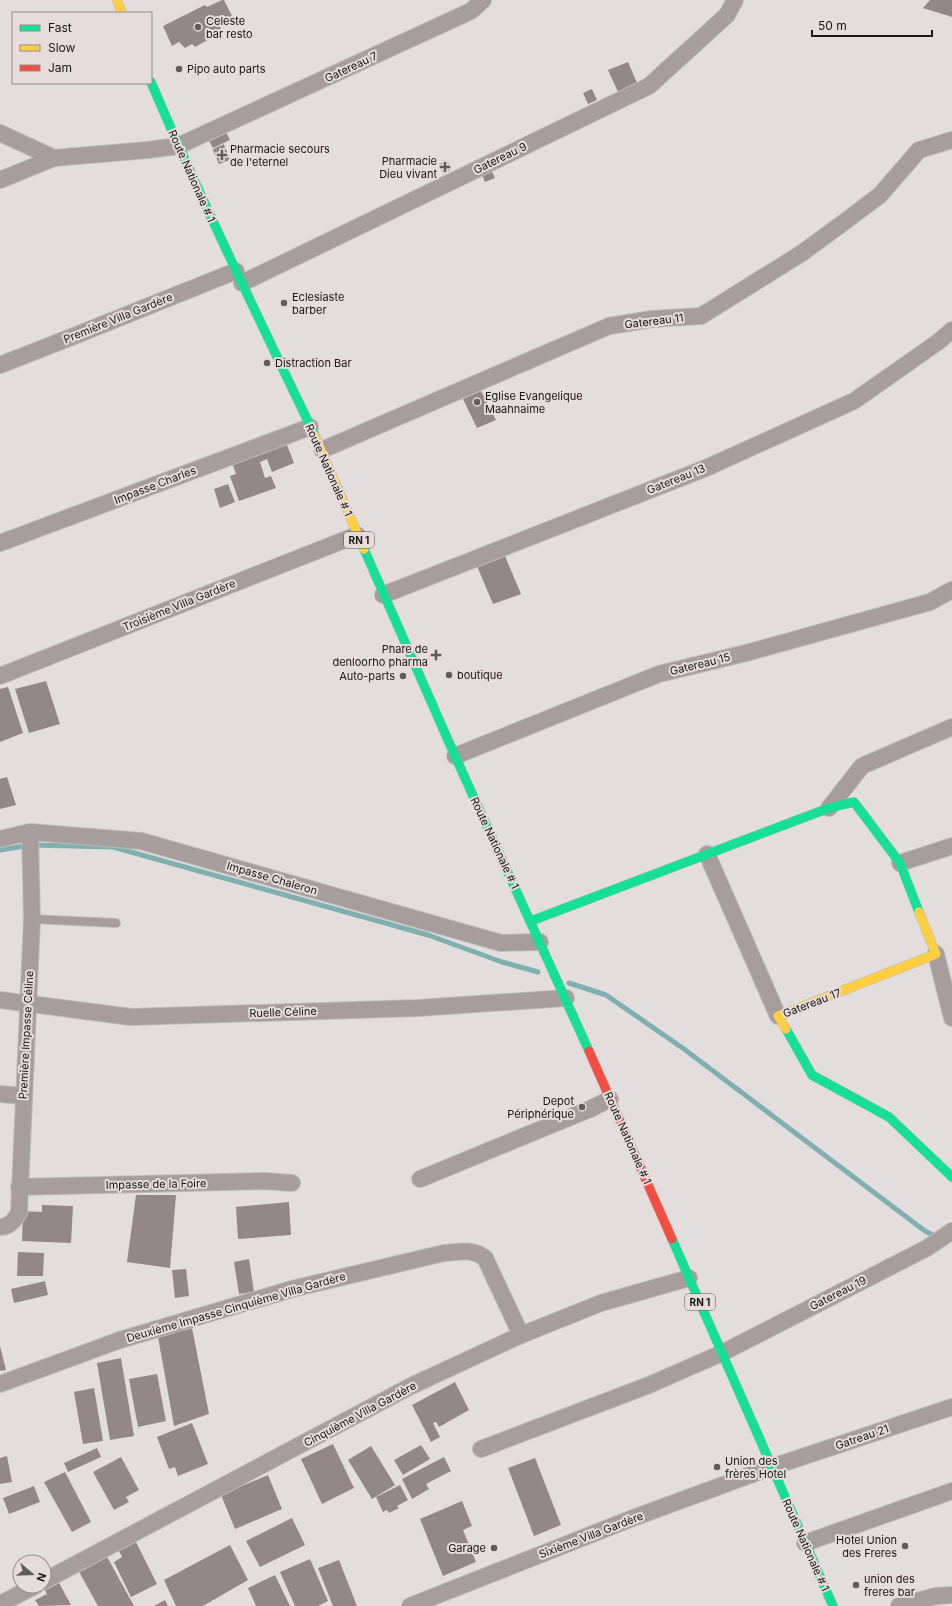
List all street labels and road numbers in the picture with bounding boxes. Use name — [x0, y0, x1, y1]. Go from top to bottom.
street label: Gatereau 7 — [322, 49, 380, 85]
street label: Route Nationale # 1 — [165, 128, 219, 224]
street label: Gatereau 9 — [471, 139, 529, 177]
street label: Première Villa Gardère — [61, 290, 175, 346]
street label: Gatereau 11 — [624, 310, 684, 332]
street label: Route Nationale # 1 — [302, 422, 356, 518]
street label: Gatereau 13 — [645, 461, 707, 497]
street label: Impasse Charles — [112, 463, 198, 507]
road number: RN 1 — [344, 532, 374, 548]
street label: Troisième Villa Gardère — [121, 576, 237, 634]
street label: Gatereau 15 — [668, 650, 732, 678]
street label: Route Nationale # 1 — [468, 795, 522, 891]
street label: Impasse Chaleron — [225, 858, 319, 898]
street label: Première Impasse Céline — [16, 970, 36, 1100]
street label: Gatereau 17 — [781, 985, 843, 1021]
street label: Ruelle Céline — [249, 1004, 317, 1020]
street label: Route Nationale # 1 — [601, 1090, 655, 1186]
street label: Impasse de la Foire — [106, 1176, 206, 1192]
street label: Deuxième Impasse Cinquième Villa Gardère — [125, 1269, 347, 1345]
street label: Gatereau 19 — [807, 1273, 869, 1313]
road number: RN 1 — [685, 1294, 715, 1310]
street label: Cinquième Villa Gardère — [301, 1378, 419, 1450]
street label: Gatreau 21 — [834, 1421, 890, 1453]
street label: Route Nationale # 1 — [779, 1497, 833, 1593]
street label: Sixième Villa Gardère — [537, 1509, 645, 1561]

